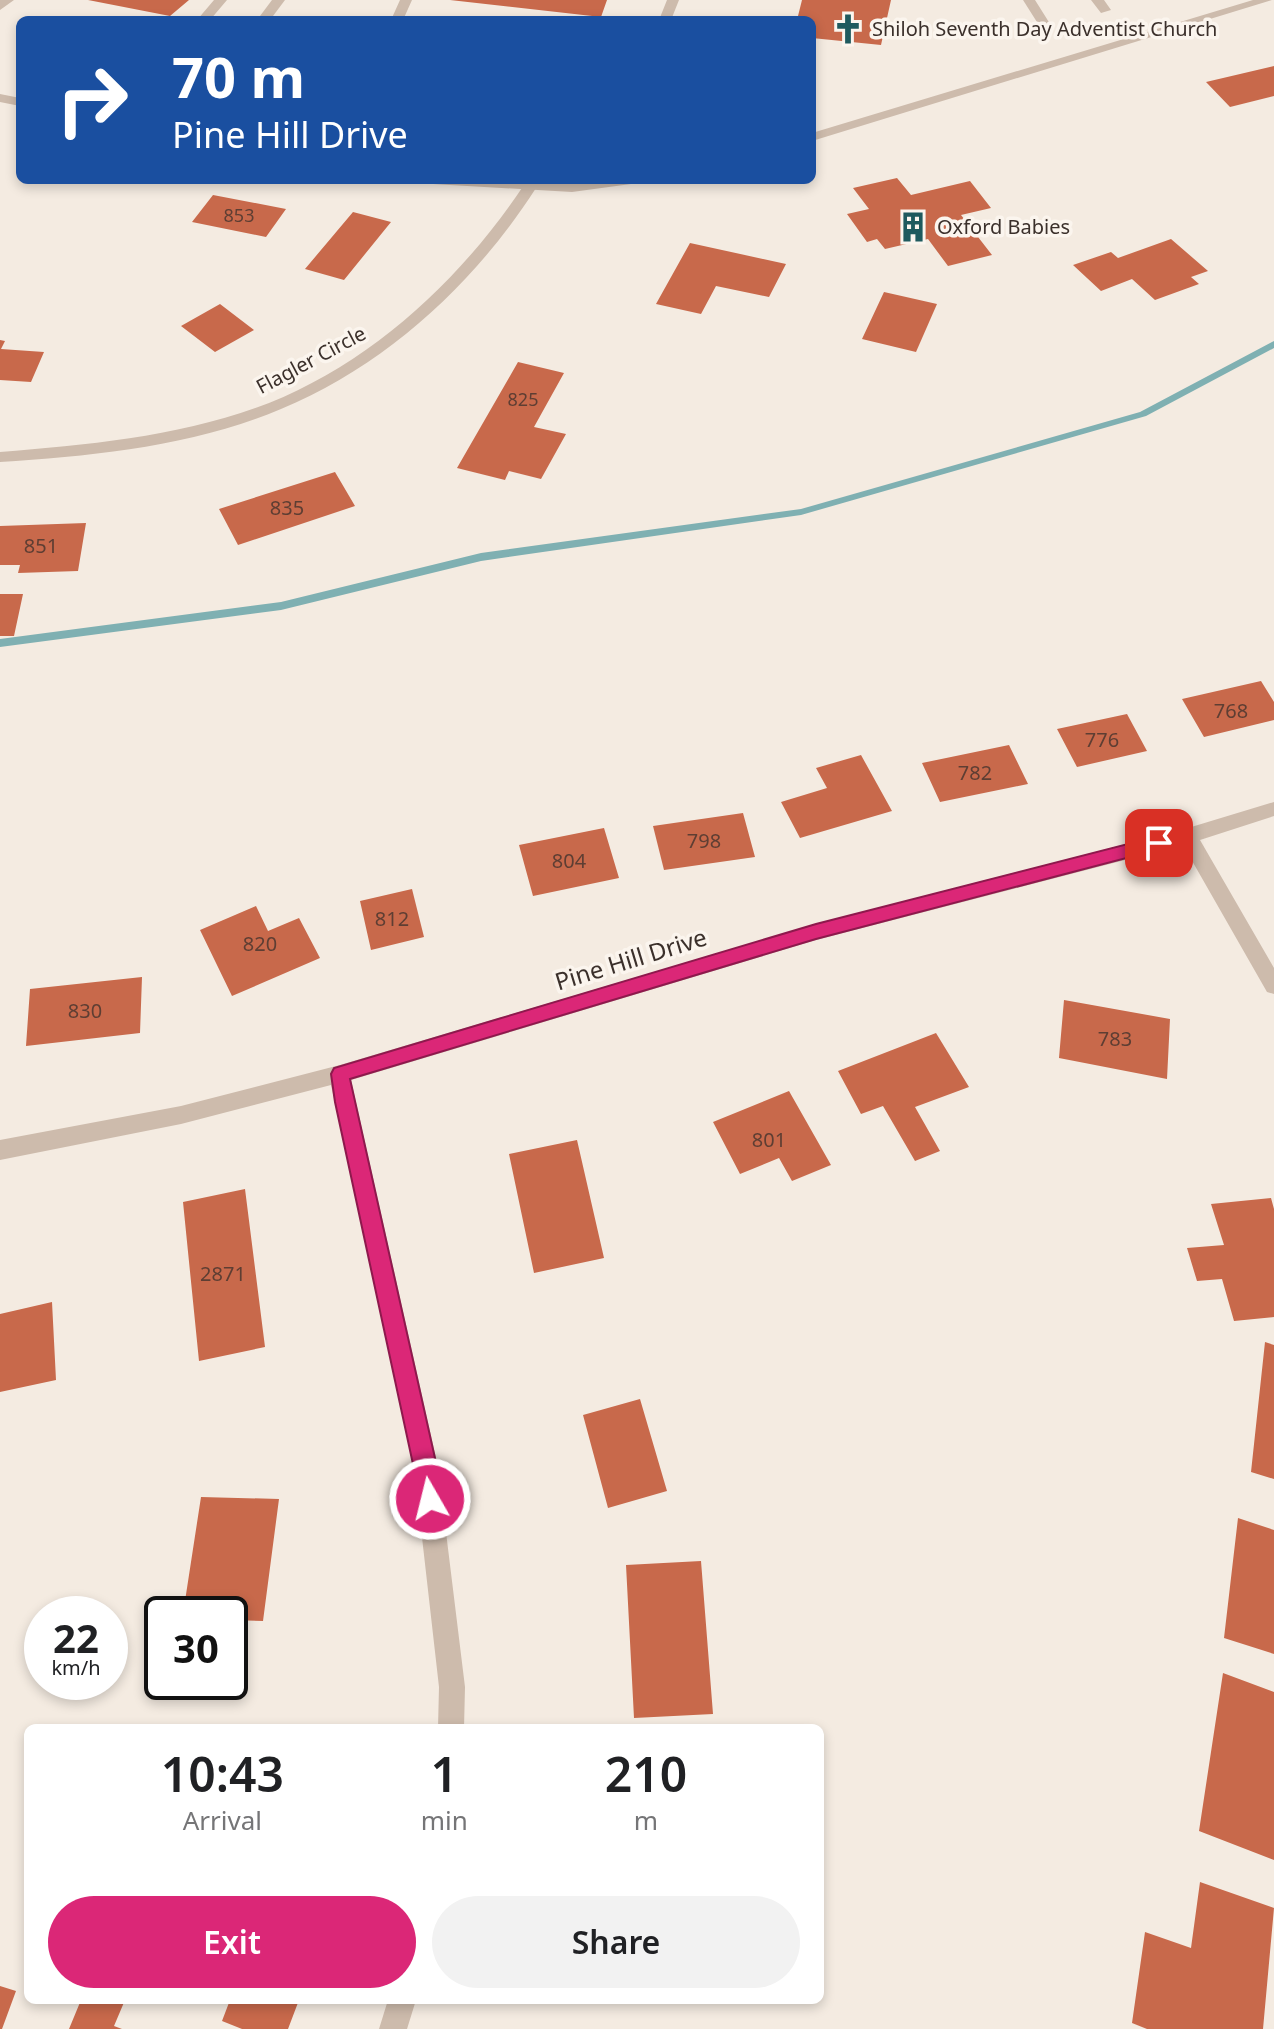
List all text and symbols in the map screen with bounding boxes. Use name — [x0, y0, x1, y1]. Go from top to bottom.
church icon: Shiloh Seventh Day Adventist Church — [831, 12, 865, 46]
place label: Shiloh Seventh Day Adventist Church — [872, 15, 1217, 42]
text: 70 m — [172, 38, 305, 114]
icon: right — [40, 48, 144, 152]
text: Pine Hill Drive — [172, 110, 408, 159]
house number: 853 — [224, 203, 254, 227]
building icon: Oxford Babies — [896, 210, 930, 244]
place label: Oxford Babies — [937, 213, 1070, 240]
street label: Flagler Circle — [251, 319, 370, 400]
house number: 825 — [508, 387, 538, 411]
house number: 835 — [270, 494, 304, 521]
house number: 851 — [24, 532, 58, 559]
house number: 768 — [1214, 697, 1248, 724]
house number: 776 — [1085, 726, 1119, 753]
house number: 782 — [958, 759, 992, 786]
pin — [1125, 809, 1193, 877]
icon: arrive — [1137, 821, 1181, 865]
house number: 798 — [687, 827, 721, 854]
house number: 804 — [552, 847, 587, 874]
house number: 812 — [375, 905, 409, 932]
street label: Pine Hill Drive — [551, 920, 711, 997]
house number: 820 — [243, 930, 277, 957]
house number: 830 — [68, 997, 102, 1024]
house number: 783 — [1098, 1025, 1132, 1052]
house number: 801 — [752, 1126, 786, 1153]
house number: 2871 — [200, 1260, 246, 1287]
position arrow — [388, 1457, 472, 1541]
speed limit sign: 30 — [144, 1596, 248, 1700]
text: 22 — [53, 1610, 99, 1665]
text: km/h — [51, 1654, 101, 1681]
text: 10:43 — [161, 1741, 284, 1806]
text: 1 — [431, 1741, 458, 1806]
text: 210 — [605, 1741, 687, 1806]
text: Arrival — [183, 1802, 262, 1838]
text: min — [421, 1802, 468, 1838]
text: m — [634, 1802, 658, 1838]
button: Exit — [48, 1896, 416, 1988]
button: Share — [432, 1896, 800, 1988]

